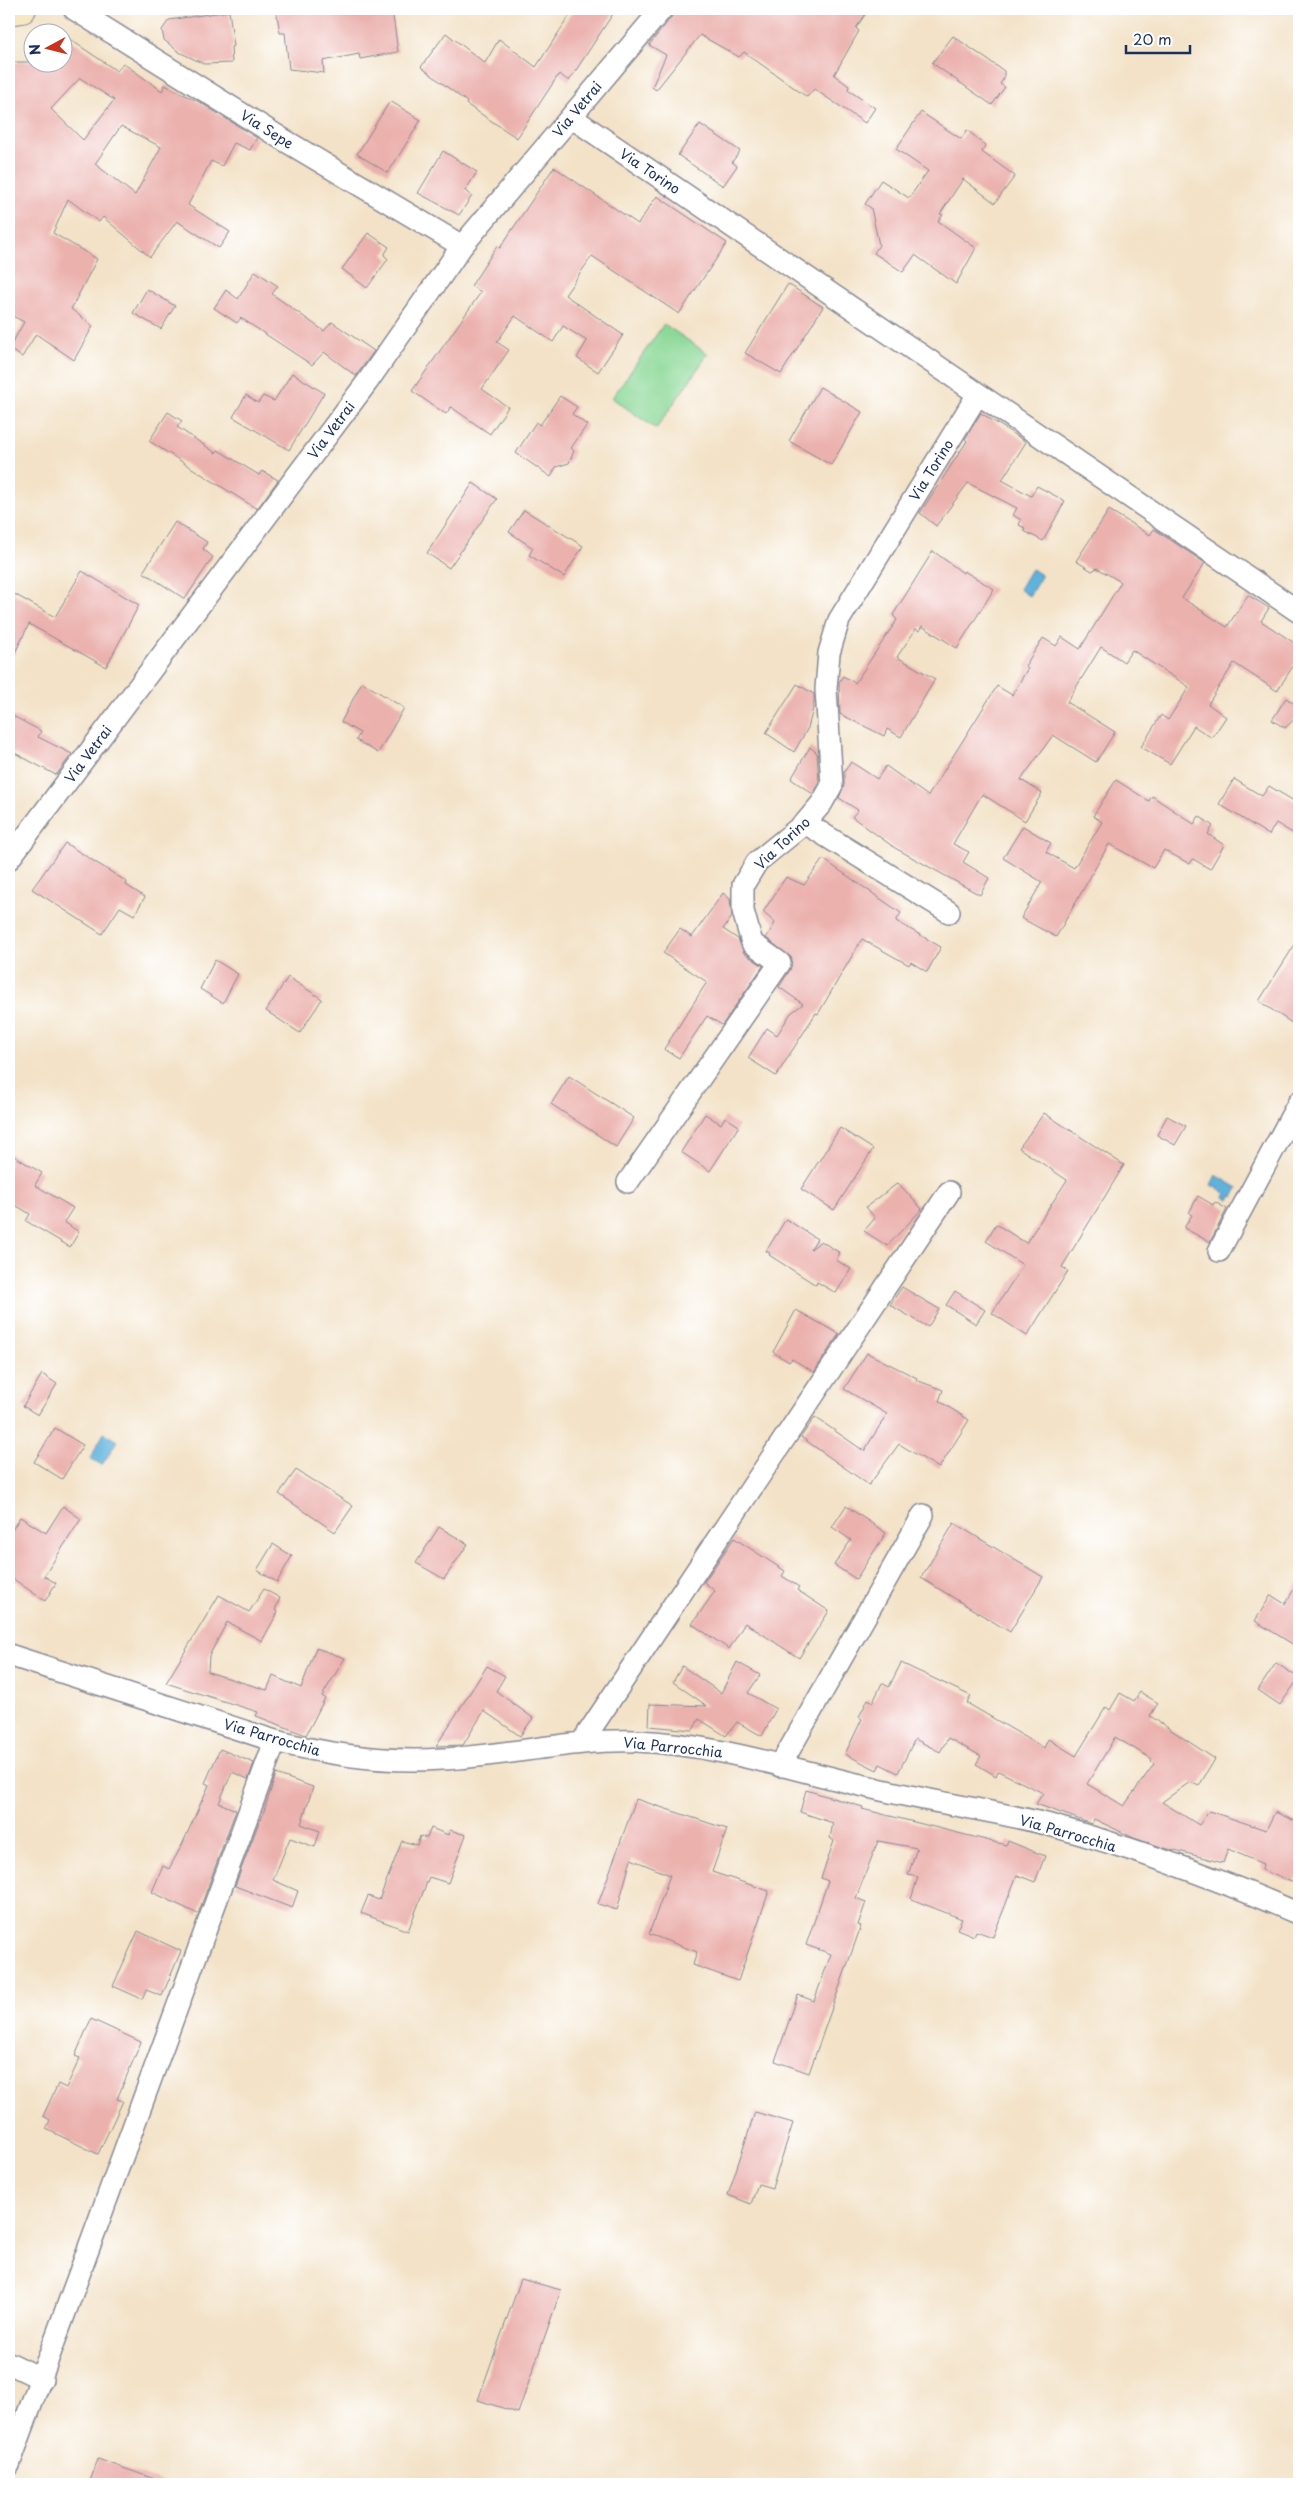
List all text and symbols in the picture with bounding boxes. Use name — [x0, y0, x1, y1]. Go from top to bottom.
north arrow — [22, 22, 72, 72]
scale bar — [1126, 22, 1189, 54]
text: 20 m — [1133, 27, 1172, 50]
text: N — [24, 43, 46, 56]
street label: Via Vetrai — [547, 76, 607, 142]
street label: Via Sepe — [236, 104, 298, 154]
street label: Via Torino — [615, 143, 685, 199]
street label: Via Vetrai — [302, 397, 360, 463]
street label: Via Torino — [904, 435, 958, 505]
street label: Via Vetrai — [59, 721, 117, 787]
street label: Via Torino — [750, 812, 815, 874]
street label: Via Parrocchia — [221, 1713, 323, 1761]
street label: Via Parrocchia — [622, 1731, 724, 1763]
street label: Via Parrocchia — [1017, 1809, 1119, 1857]

